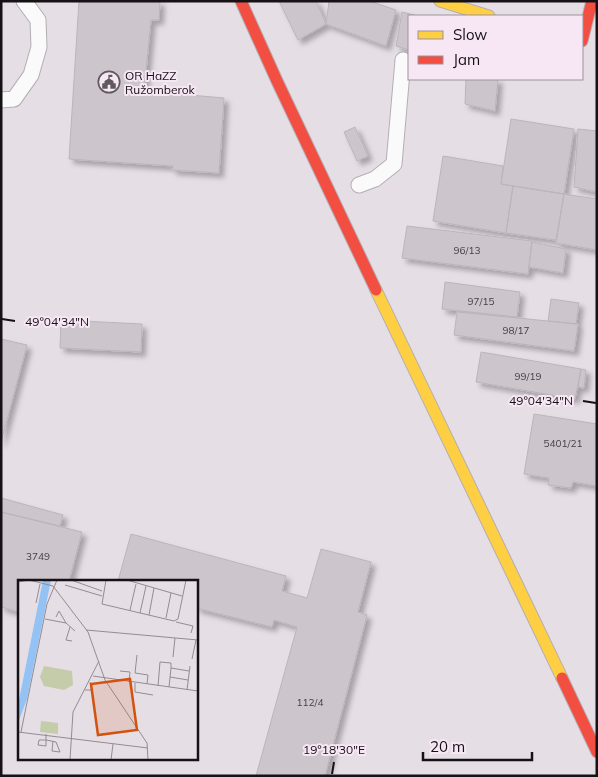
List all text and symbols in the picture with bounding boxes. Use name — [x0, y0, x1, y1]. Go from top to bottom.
legend — [408, 15, 583, 80]
text: Slow — [453, 25, 487, 44]
text: Jam — [453, 50, 480, 69]
place label: OR HaZZ Ružomberok — [125, 68, 196, 97]
public building icon: OR HaZZ Ružomberok — [97, 70, 121, 94]
house number: 96/13 — [454, 244, 480, 257]
house number: 97/15 — [468, 295, 494, 308]
text: 49°04'34"N — [25, 314, 89, 329]
house number: 98/17 — [503, 324, 529, 337]
house number: 99/19 — [515, 370, 541, 383]
text: 49°04'34"N — [509, 393, 573, 408]
house number: 5401/21 — [544, 437, 582, 450]
house number: 3749 — [26, 550, 50, 563]
inset map — [18, 580, 198, 760]
house number: 112/4 — [297, 696, 323, 709]
scale bar — [423, 730, 532, 762]
text: 20 m — [430, 737, 465, 756]
text: 19°18'30"E — [303, 742, 365, 757]

